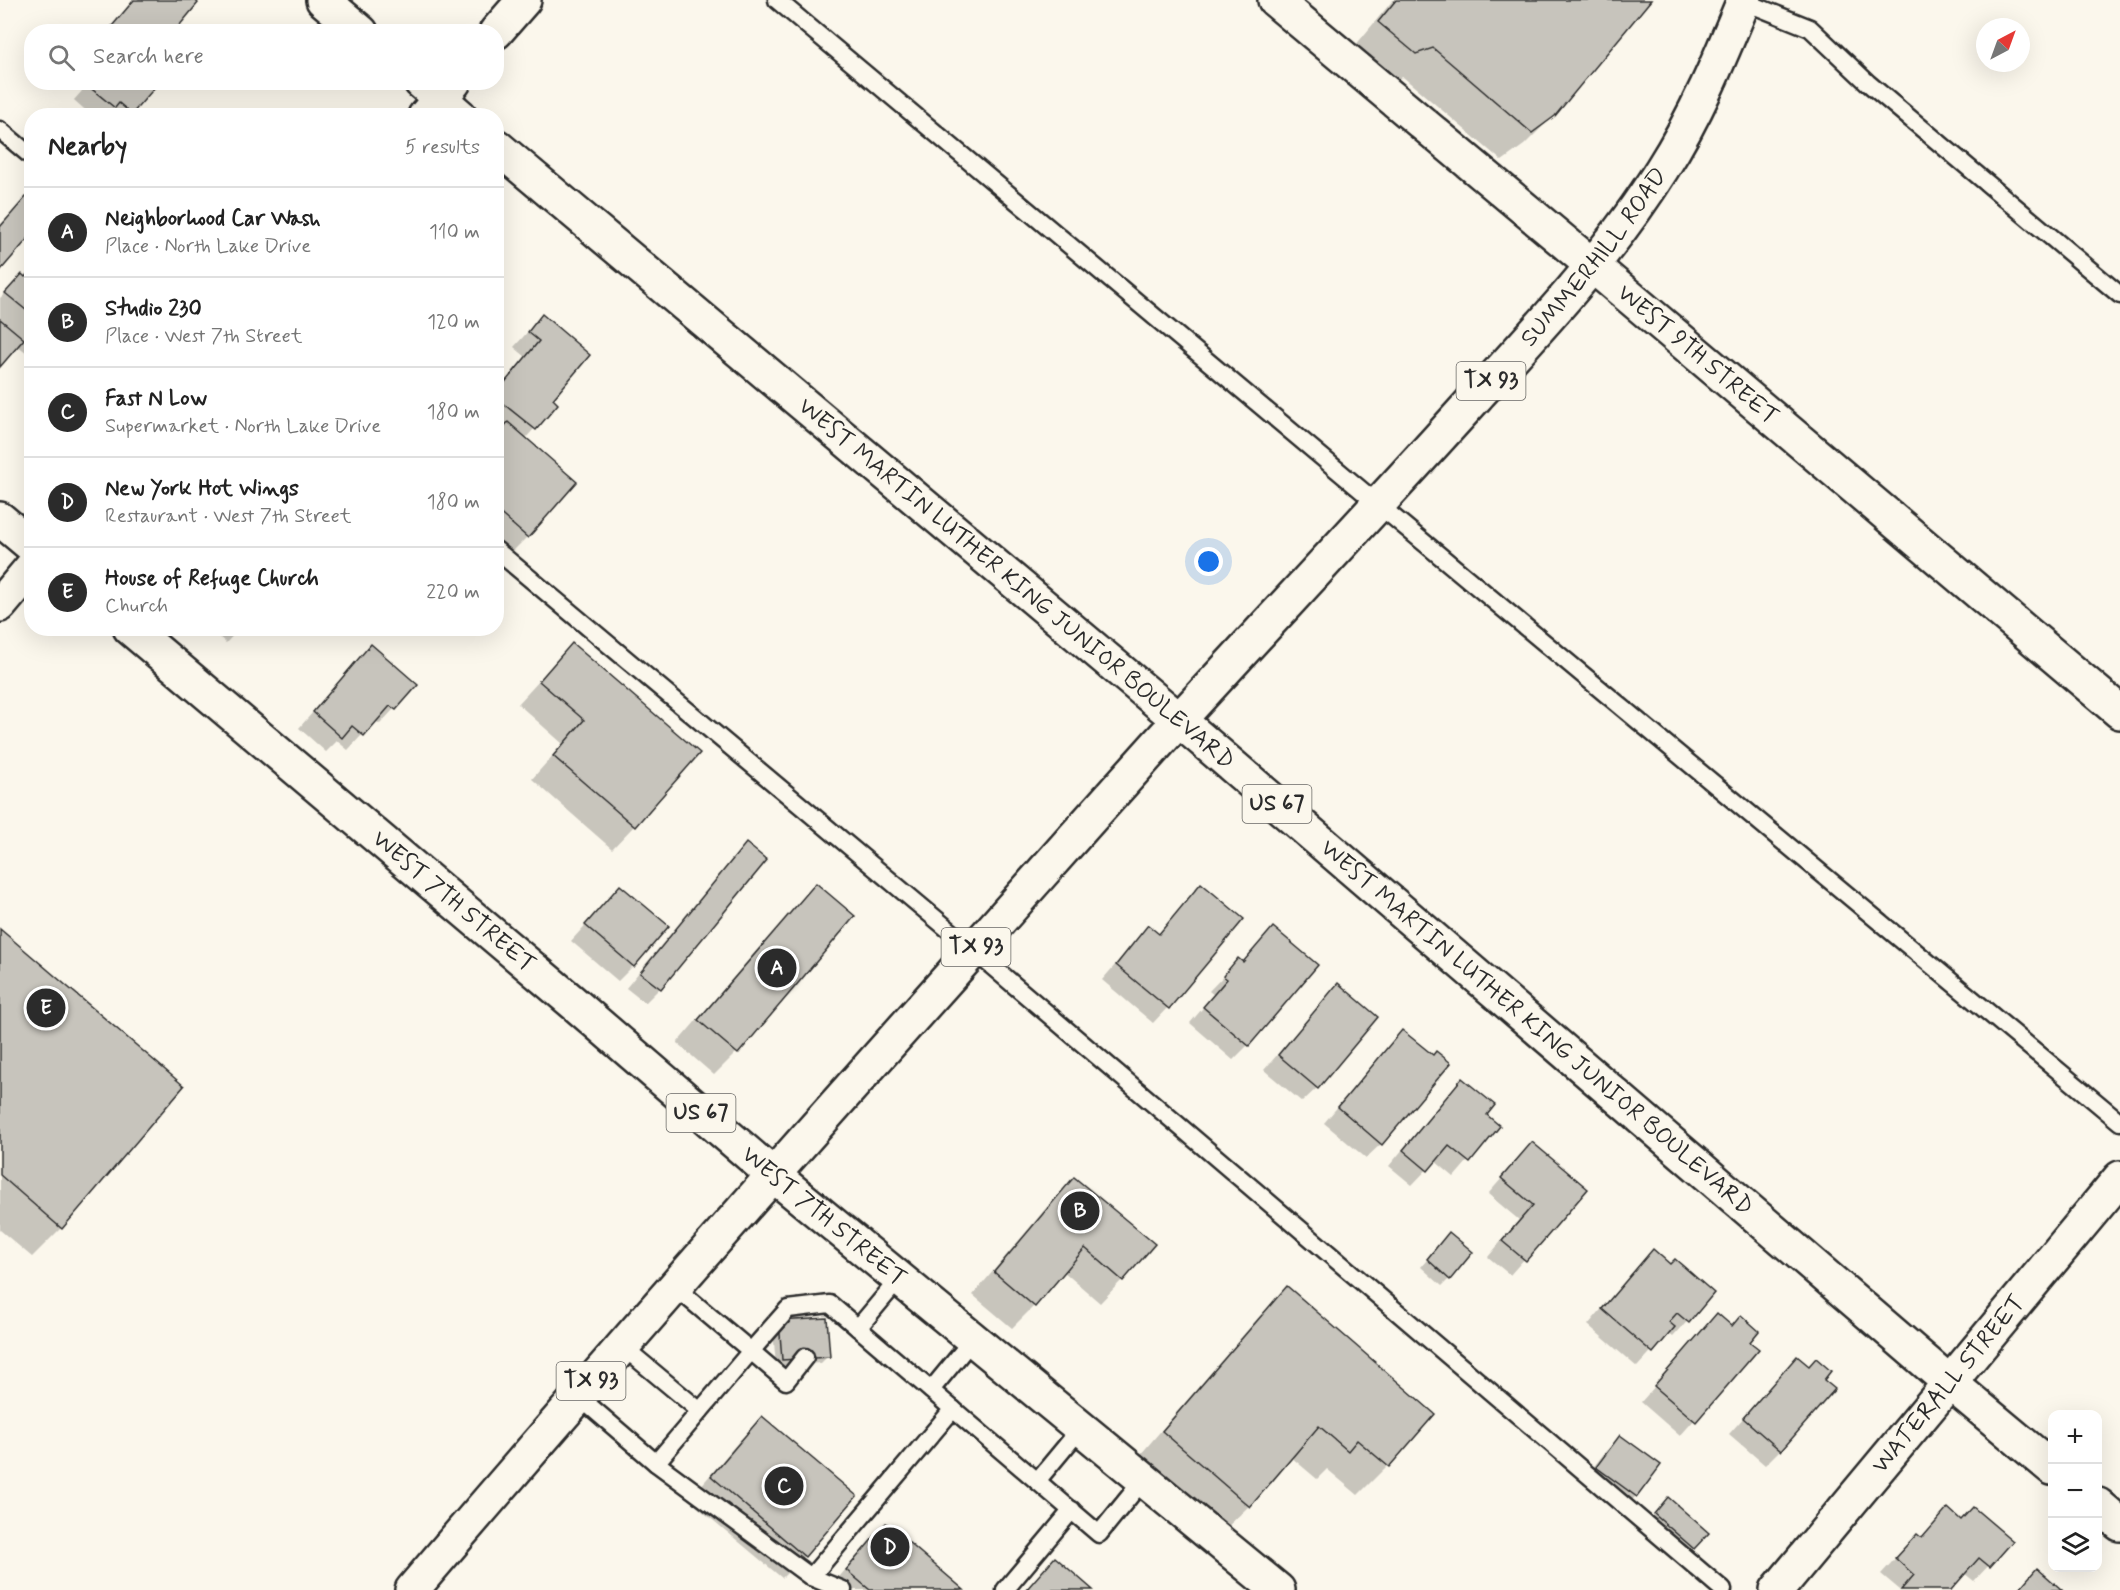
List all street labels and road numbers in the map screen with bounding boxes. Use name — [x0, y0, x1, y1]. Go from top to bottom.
street label: SUMMERHILL ROAD — [1514, 162, 1674, 353]
street label: WEST 9TH STREET — [1611, 278, 1785, 432]
road number: TX 93 — [1456, 362, 1526, 400]
street label: WEST MARTIN LUTHER KING JUNIOR BOULEVARD — [792, 391, 1241, 776]
road number: US 67 — [1242, 785, 1312, 823]
street label: WEST 7TH STREET — [365, 824, 542, 980]
street label: WEST MARTIN LUTHER KING JUNIOR BOULEVARD — [1314, 833, 1760, 1222]
road number: TX 93 — [942, 928, 1010, 966]
road number: US 67 — [666, 1094, 736, 1132]
street label: WEST 7TH STREET — [735, 1139, 913, 1294]
street label: WATERALL STREET — [1865, 1288, 2032, 1480]
road number: TX 93 — [556, 1362, 626, 1400]

